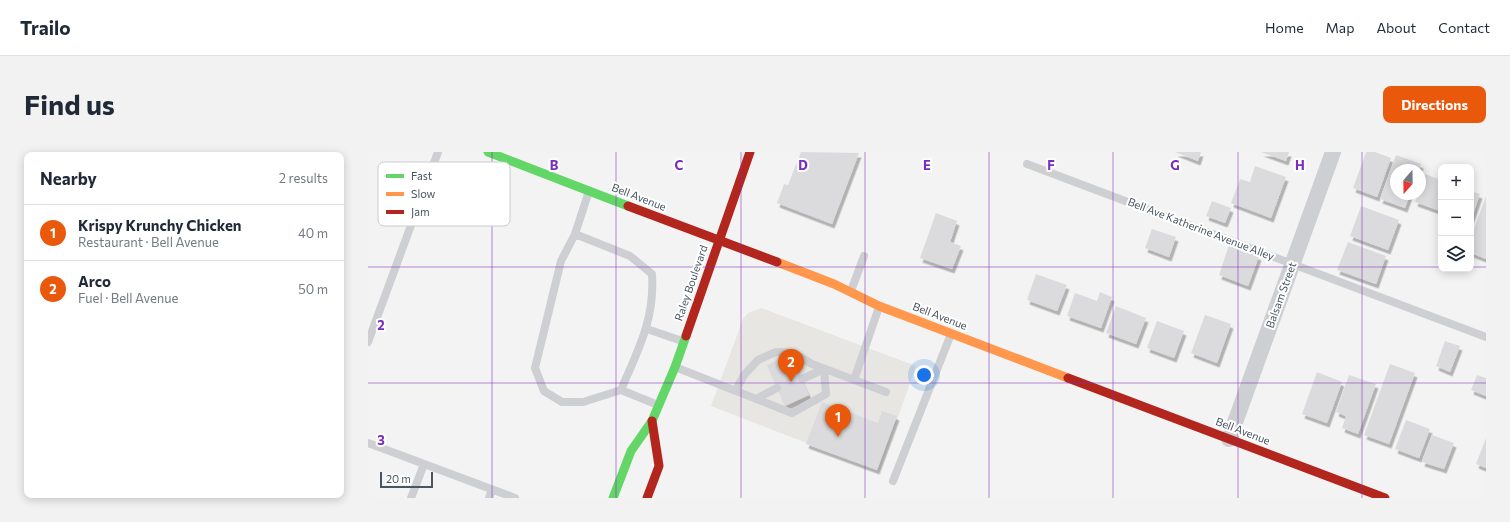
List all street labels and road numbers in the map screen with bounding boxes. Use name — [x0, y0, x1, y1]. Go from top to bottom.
street label: Bell Avenue — [610, 180, 668, 213]
street label: Bell Ave Katherine Avenue Alley — [1126, 195, 1276, 263]
street label: Raley Boulevard — [671, 243, 710, 323]
street label: Balsam Street — [1263, 260, 1299, 330]
street label: Bell Avenue — [911, 299, 969, 332]
street label: Bell Avenue — [1214, 414, 1272, 447]

